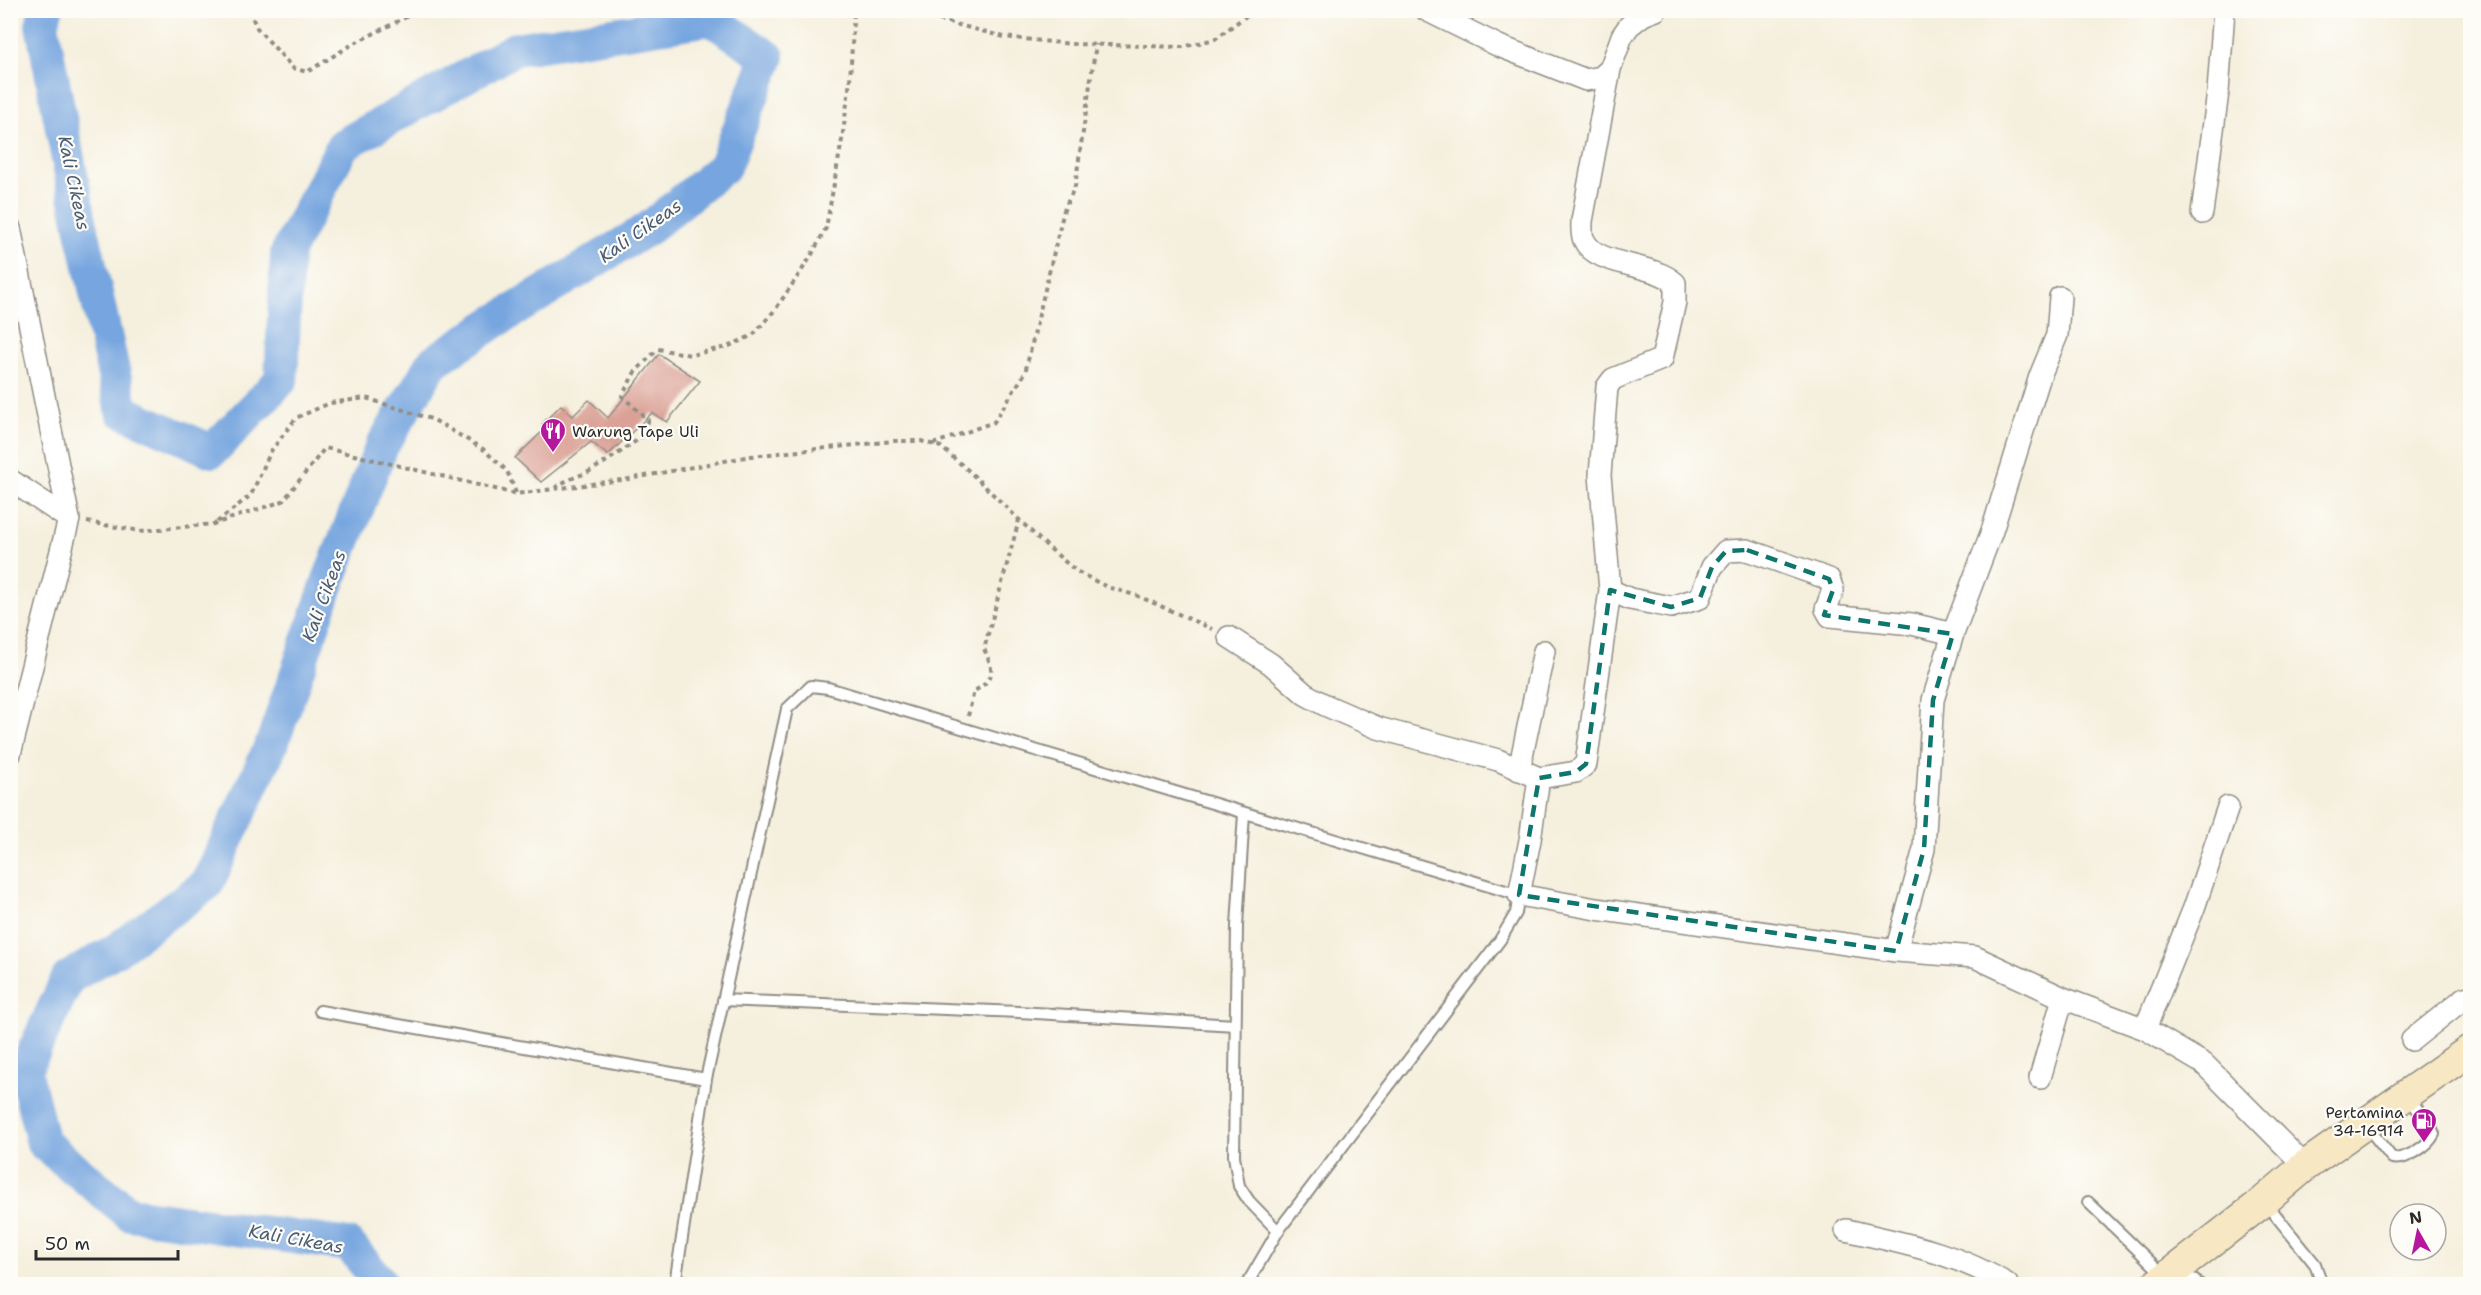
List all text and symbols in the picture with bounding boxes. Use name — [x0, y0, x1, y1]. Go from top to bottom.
water label: Kali Cikeas — [52, 134, 96, 232]
water label: Kali Cikeas — [594, 194, 686, 268]
restaurant icon: Warung Tape Uli — [538, 416, 568, 454]
place label: Warung Tape Uli — [572, 421, 699, 442]
water label: Kali Cikeas — [296, 547, 352, 645]
place label: Pertamina 34-16914 — [2325, 1102, 2404, 1141]
fuel station icon: Pertamina 34-16914 — [2409, 1106, 2439, 1144]
north arrow — [2388, 1202, 2448, 1262]
text: N — [2408, 1206, 2424, 1229]
water label: Kali Cikeas — [247, 1219, 345, 1259]
scale bar — [36, 1223, 178, 1261]
text: 50 m — [45, 1232, 90, 1256]

